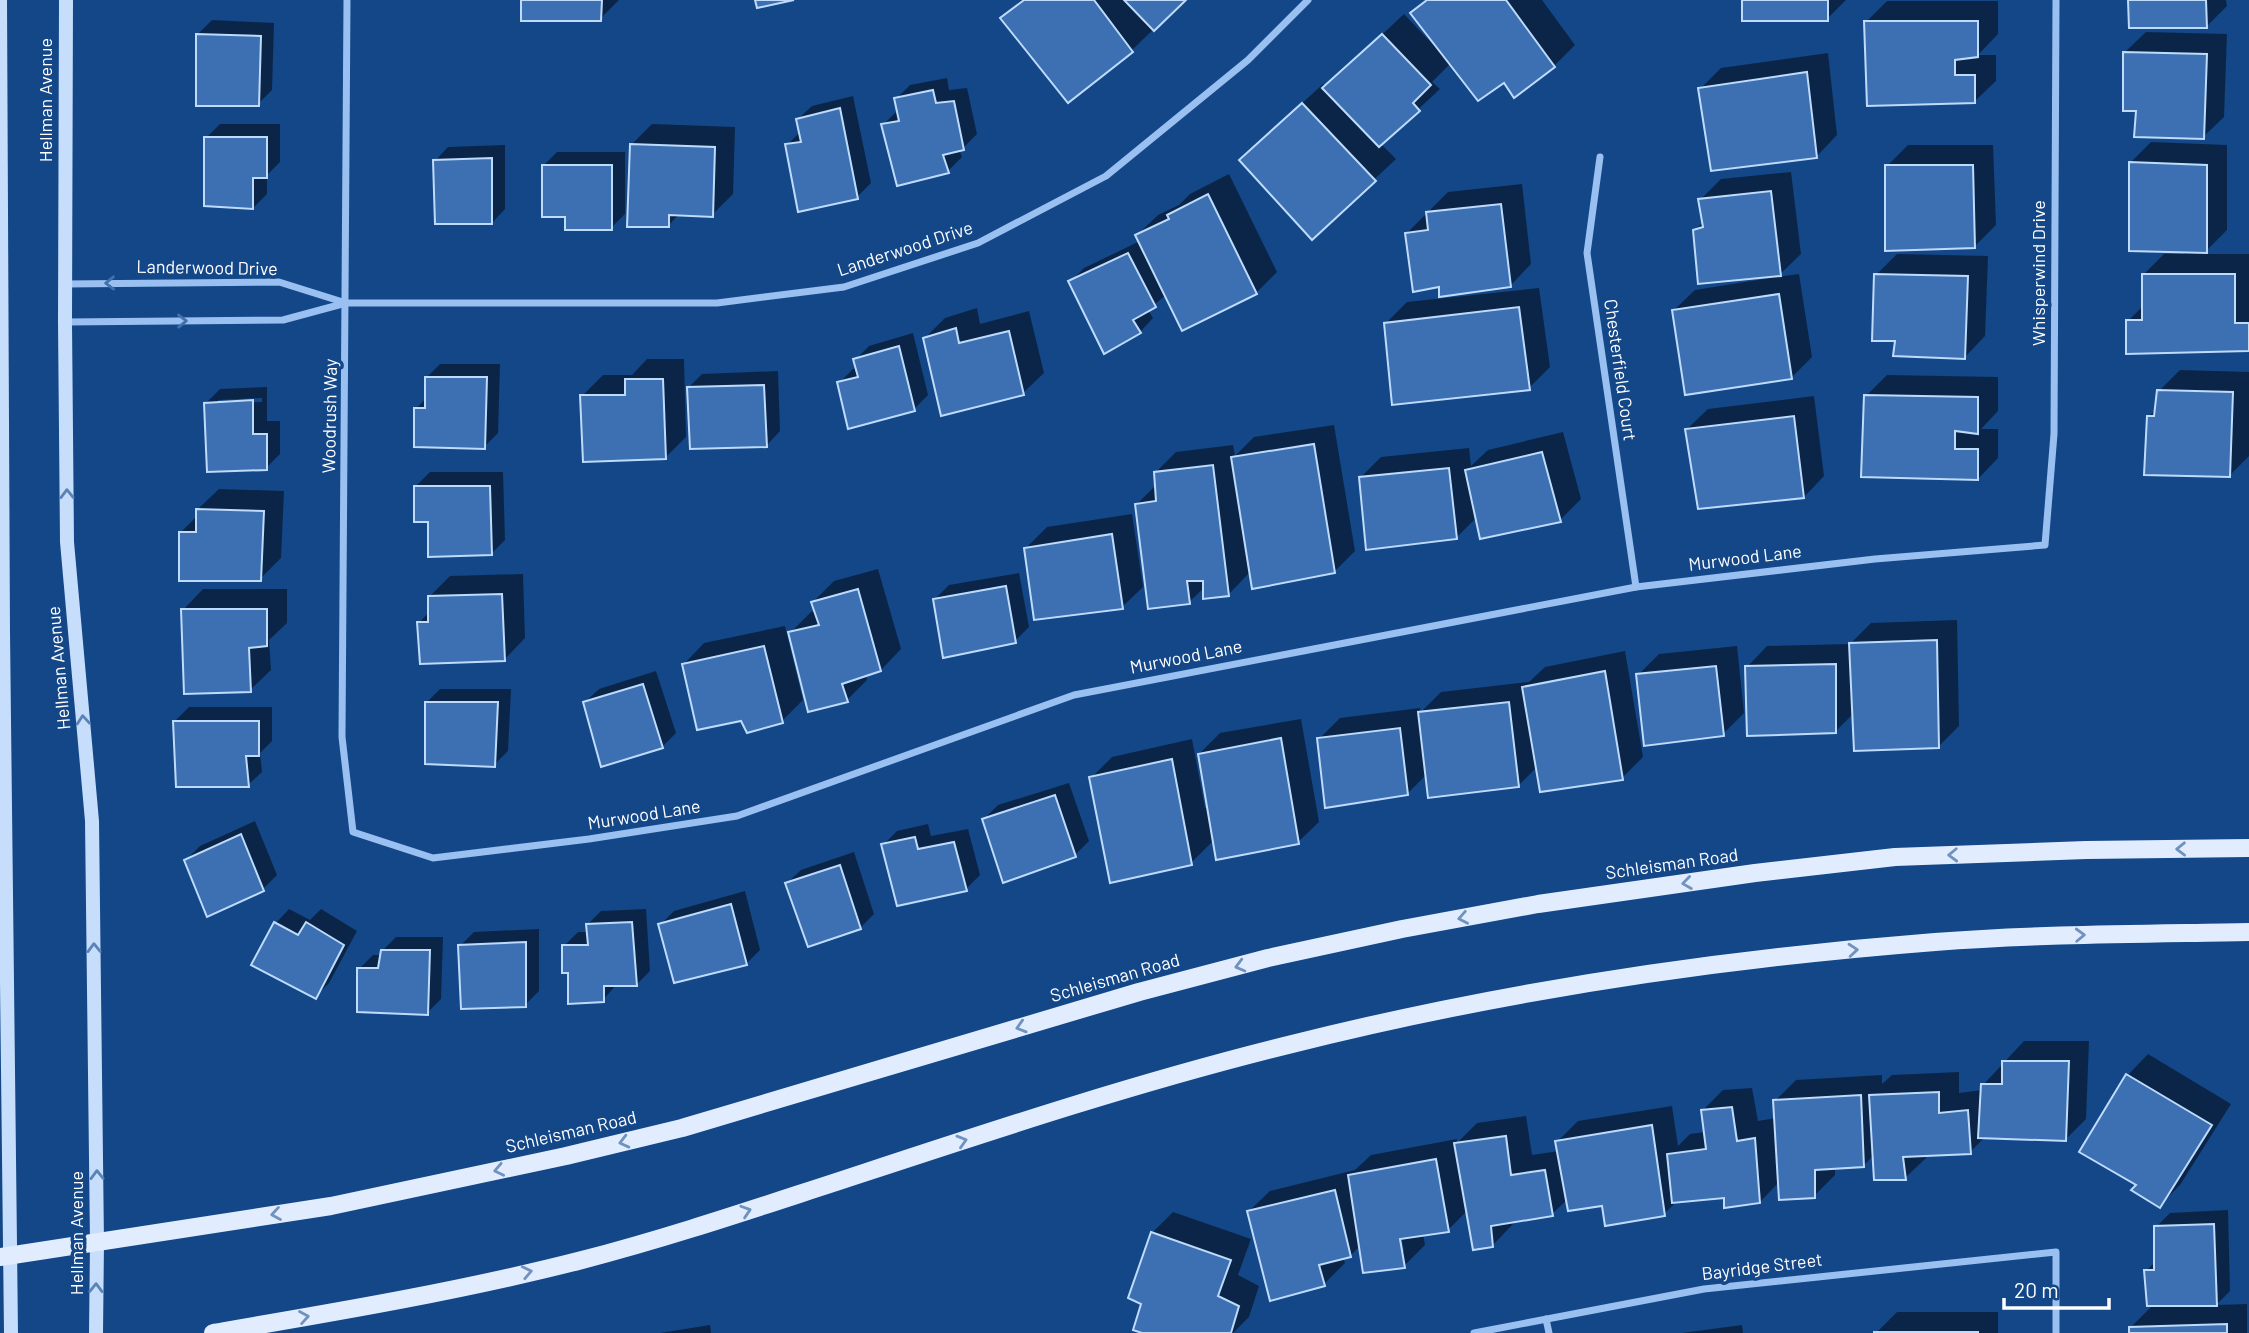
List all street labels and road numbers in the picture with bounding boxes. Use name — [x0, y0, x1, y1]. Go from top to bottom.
street label: Hellman Avenue — [34, 38, 56, 162]
street label: Whisperwind Drive — [2027, 200, 2049, 346]
street label: Landerwood Drive — [834, 216, 975, 280]
street label: Landerwood Drive — [136, 255, 278, 279]
street label: Chesterfield Court — [1600, 298, 1642, 442]
street label: Woodrush Way — [317, 358, 341, 474]
street label: Murwood Lane — [1687, 539, 1803, 575]
street label: Hellman Avenue — [42, 605, 74, 731]
street label: Murwood Lane — [1128, 634, 1244, 678]
street label: Murwood Lane — [586, 794, 702, 834]
street label: Schleisman Road — [1604, 843, 1740, 883]
street label: Schleisman Road — [1047, 948, 1182, 1006]
street label: Schleisman Road — [503, 1105, 638, 1157]
street label: Hellman Avenue — [65, 1171, 87, 1295]
street label: Bayridge Street — [1700, 1248, 1824, 1284]

